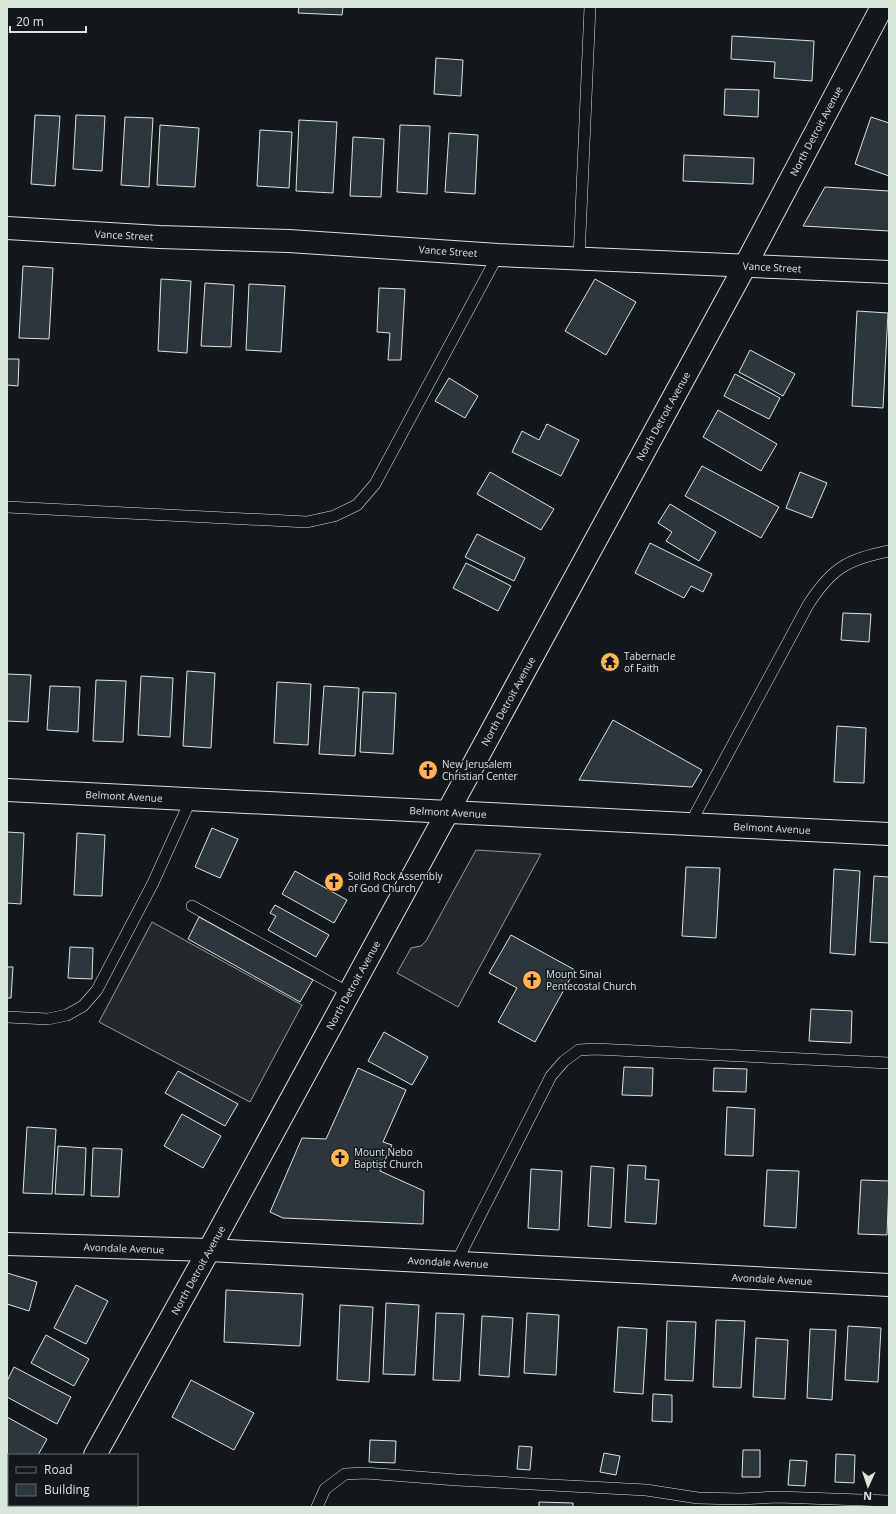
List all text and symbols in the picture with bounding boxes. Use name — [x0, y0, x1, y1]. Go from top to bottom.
scale bar — [10, 8, 86, 34]
text: 20 m — [16, 13, 44, 30]
street label: North Detroit Avenue — [786, 83, 846, 178]
street label: Vance Street — [94, 226, 154, 244]
street label: Vance Street — [418, 242, 478, 260]
street label: Vance Street — [742, 258, 802, 276]
street label: North Detroit Avenue — [633, 369, 694, 463]
place label: Tabernacle of Faith — [624, 649, 676, 675]
temple icon: Tabernacle of Faith — [599, 651, 621, 673]
street label: North Detroit Avenue — [478, 654, 539, 748]
place label: New Jerusalem Christian Center — [442, 757, 518, 783]
church icon: New Jerusalem Christian Center — [417, 759, 439, 781]
street label: Belmont Avenue — [85, 787, 163, 805]
street label: Belmont Avenue — [409, 803, 487, 821]
street label: Belmont Avenue — [733, 819, 811, 837]
place label: Solid Rock Assembly of God Church — [348, 869, 443, 895]
church icon: Solid Rock Assembly of God Church — [323, 871, 345, 893]
street label: North Detroit Avenue — [323, 938, 384, 1032]
place label: Mount Sinai Pentecostal Church — [546, 967, 636, 993]
church icon: Mount Sinai Pentecostal Church — [521, 969, 543, 991]
place label: Mount Nebo Baptist Church — [354, 1145, 423, 1171]
church icon: Mount Nebo Baptist Church — [329, 1147, 351, 1169]
street label: North Detroit Avenue — [168, 1223, 229, 1317]
street label: Avondale Avenue — [83, 1240, 165, 1256]
street label: Avondale Avenue — [407, 1253, 489, 1271]
street label: Avondale Avenue — [731, 1270, 813, 1288]
legend — [8, 1454, 138, 1506]
text: Road — [44, 1461, 73, 1478]
north arrow — [848, 1466, 888, 1506]
text: Building — [44, 1481, 90, 1498]
text: N — [863, 1489, 872, 1504]

